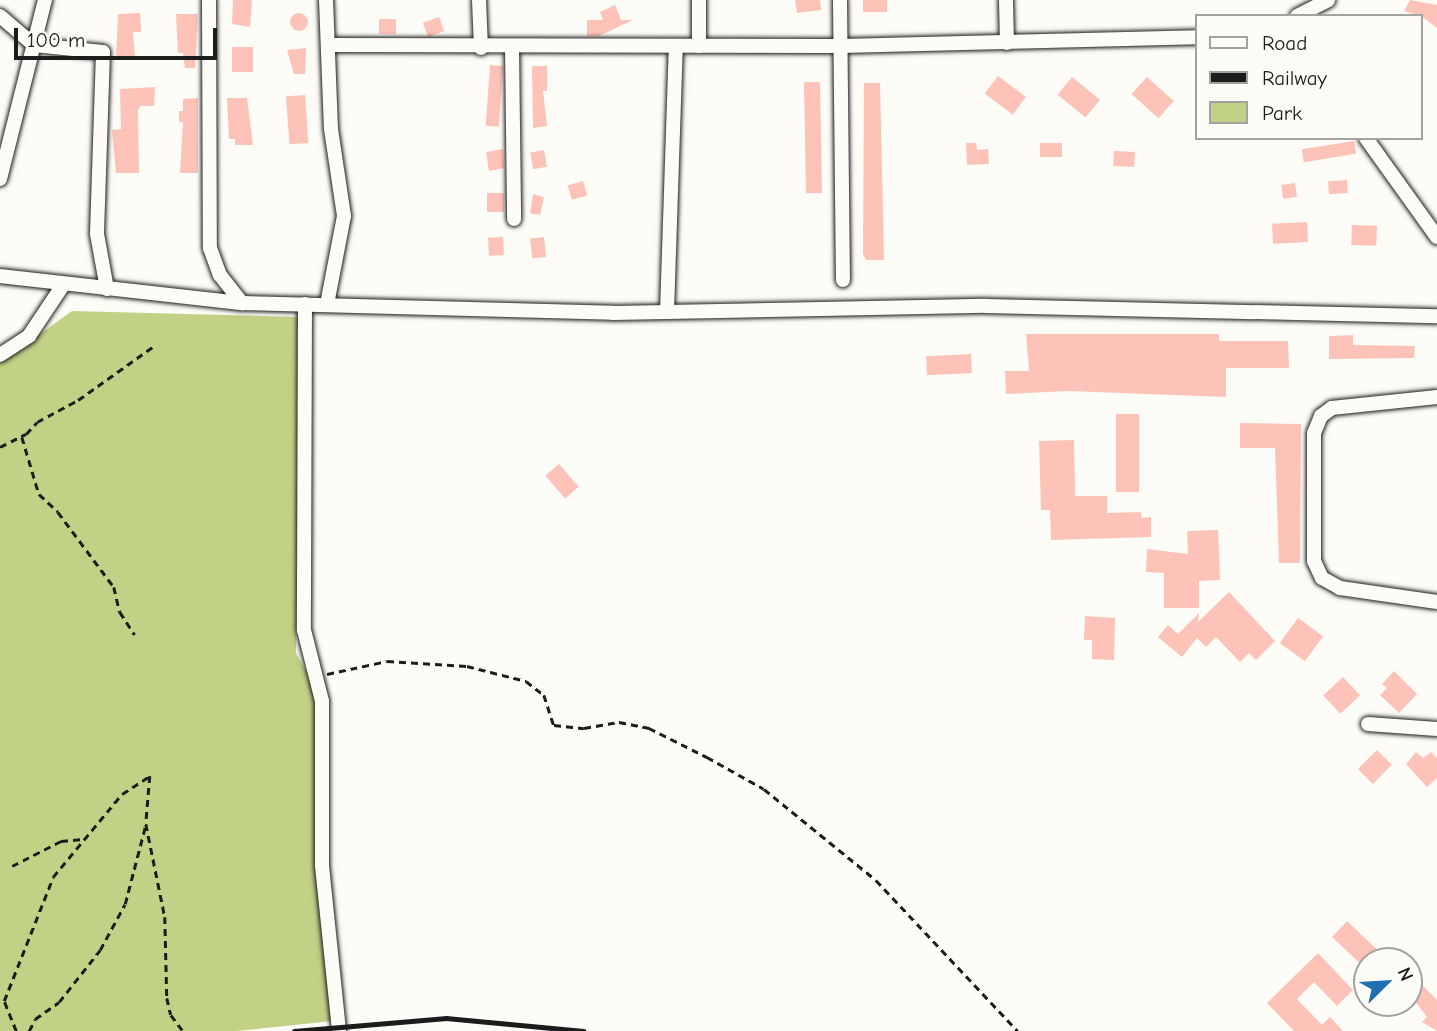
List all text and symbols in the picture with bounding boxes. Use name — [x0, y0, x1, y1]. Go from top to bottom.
scale bar — [18, 14, 220, 58]
legend — [1196, 14, 1423, 140]
text: 100 m — [27, 28, 85, 52]
text: Road — [1262, 31, 1307, 55]
text: Railway — [1262, 66, 1327, 90]
text: Park — [1262, 101, 1302, 125]
north arrow — [1353, 947, 1423, 1017]
text: N — [1393, 964, 1418, 984]

